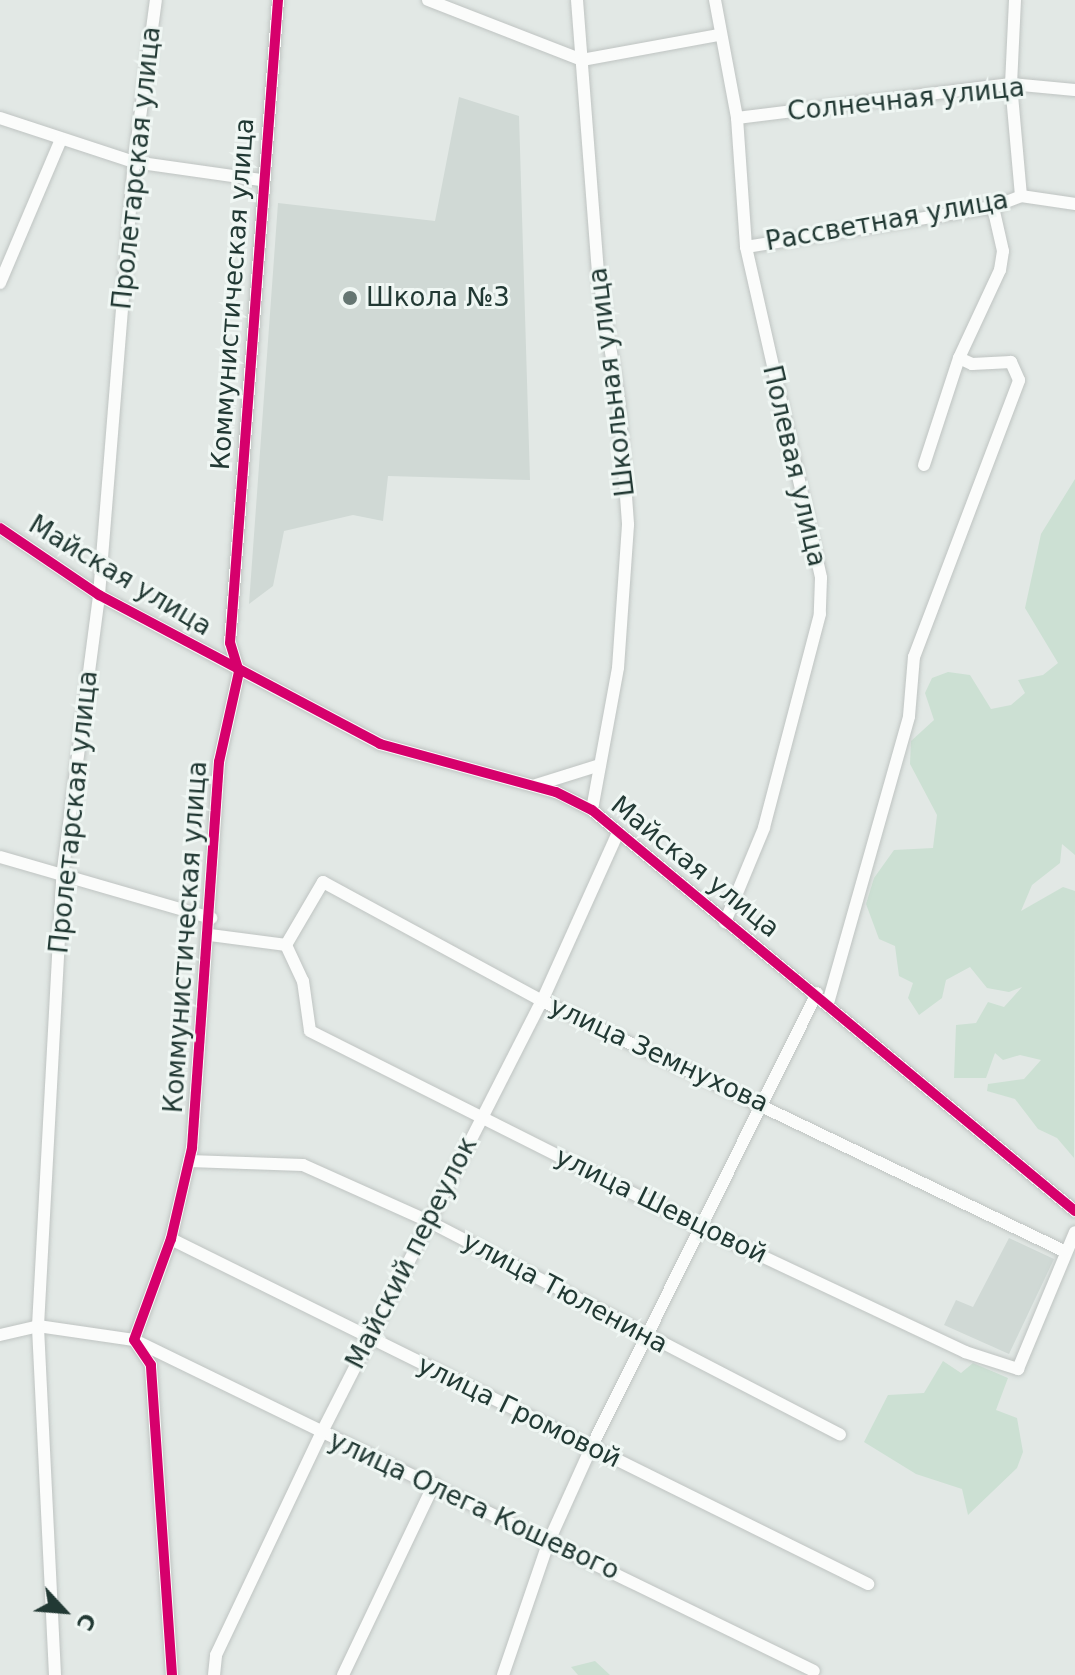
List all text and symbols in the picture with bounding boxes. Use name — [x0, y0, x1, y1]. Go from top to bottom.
street label: Пролетарская улица — [107, 25, 167, 311]
street label: Солнечная улица — [786, 72, 1026, 128]
street label: Коммунистическая улица — [205, 117, 261, 471]
street label: Рассветная улица — [763, 184, 1011, 258]
street label: Школьная улица — [582, 266, 642, 498]
place label: Школа №3 — [366, 282, 510, 314]
marker: Школа №3 — [341, 289, 359, 307]
street label: Полевая улица — [756, 362, 832, 570]
street label: Майская улица — [23, 509, 217, 643]
street label: Пролетарская улица — [44, 669, 104, 955]
street label: Коммунистическая улица — [158, 760, 214, 1114]
street label: Майская улица — [605, 790, 785, 944]
street label: улица Земнухова — [545, 991, 773, 1119]
street label: Майский переулок — [340, 1132, 484, 1374]
street label: улица Шевцовой — [550, 1141, 772, 1271]
street label: улица Тюленина — [457, 1226, 673, 1360]
street label: улица Громовой — [412, 1349, 626, 1475]
street label: улица Олега Кошевого — [324, 1425, 624, 1587]
north arrow — [24, 1571, 104, 1651]
text: С — [71, 1609, 101, 1634]

